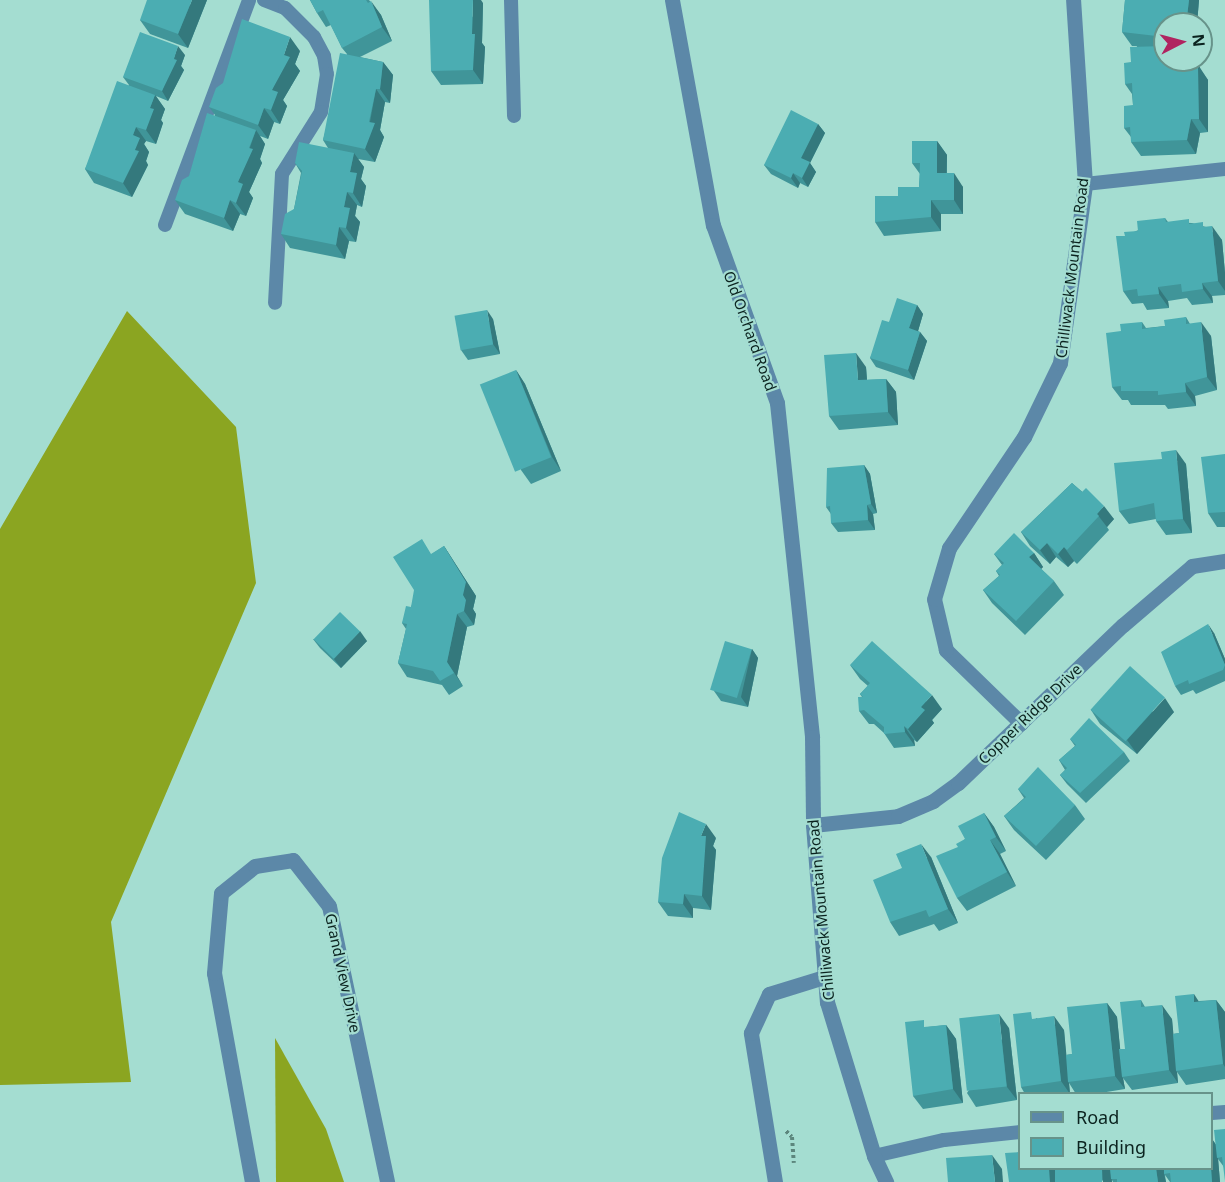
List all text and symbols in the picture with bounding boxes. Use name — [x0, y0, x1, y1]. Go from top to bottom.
north arrow — [1153, 12, 1213, 72]
text: N — [1187, 33, 1211, 48]
street label: Chilliwack Mountain Road — [1052, 177, 1092, 359]
street label: Old Orchard Road — [720, 269, 780, 393]
street label: Copper Ridge Drive — [975, 660, 1085, 768]
street label: Chilliwack Mountain Road — [804, 819, 838, 1001]
street label: Grand View Drive — [322, 912, 364, 1034]
legend — [1018, 1092, 1213, 1170]
text: Road — [1076, 1105, 1119, 1129]
text: Building — [1076, 1135, 1146, 1159]

